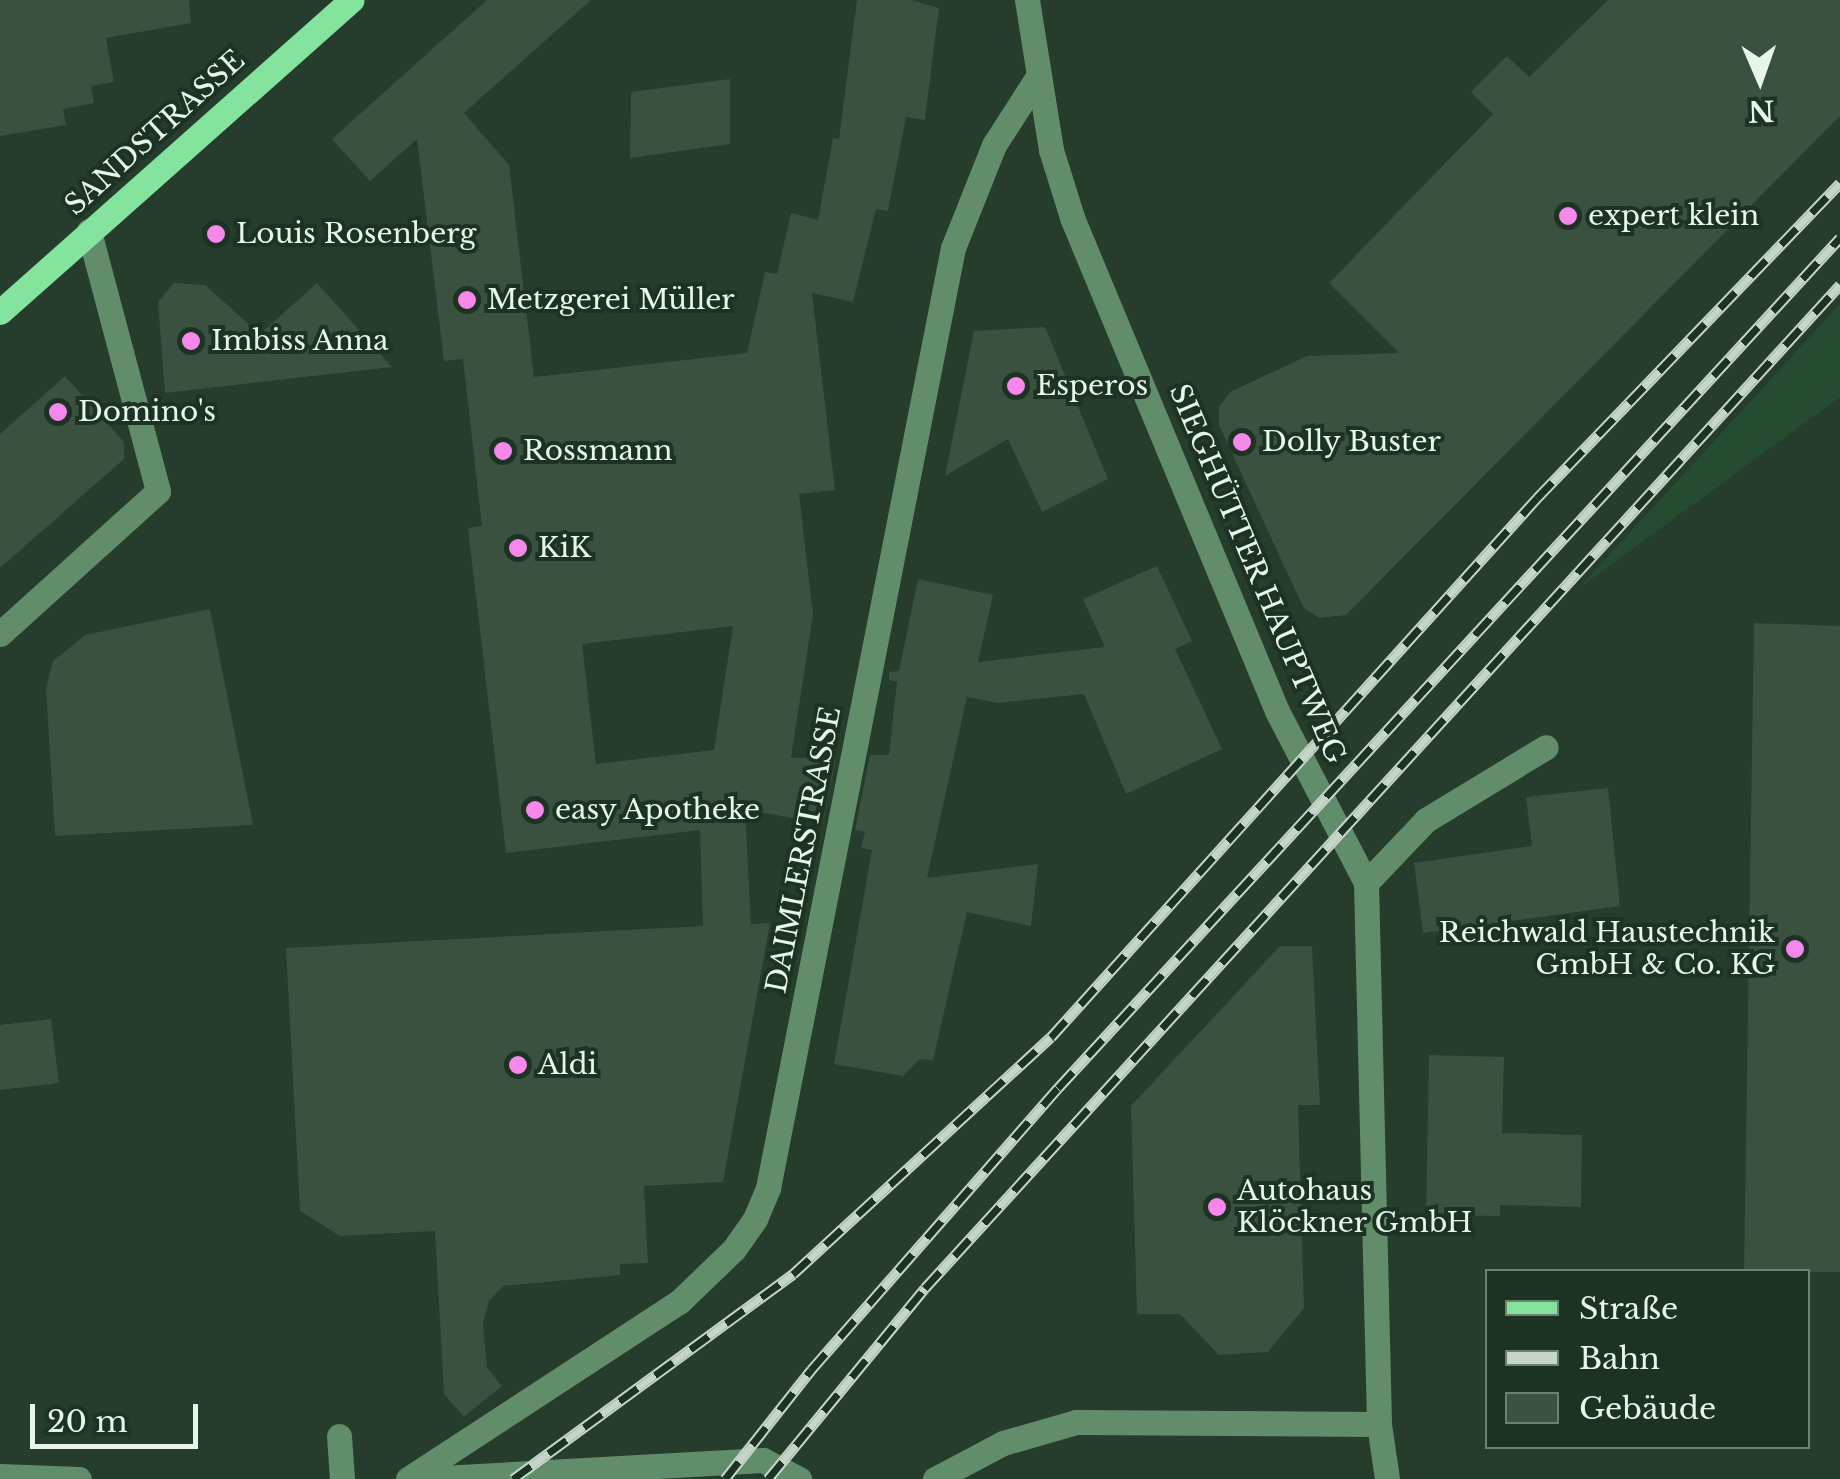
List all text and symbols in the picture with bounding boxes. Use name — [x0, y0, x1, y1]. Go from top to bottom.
north arrow — [1710, 30, 1810, 130]
street label: SANDSTRASSE — [58, 44, 252, 222]
text: N — [1747, 93, 1775, 128]
place label: expert klein — [1588, 199, 1759, 233]
marker: expert klein — [1557, 205, 1579, 227]
place label: Louis Rosenberg — [236, 217, 476, 251]
marker: Louis Rosenberg — [205, 223, 227, 245]
place label: Metzgerei Müller — [487, 283, 735, 317]
marker: Metzgerei Müller — [456, 289, 478, 311]
place label: Imbiss Anna — [211, 324, 390, 358]
marker: Imbiss Anna — [180, 330, 202, 352]
place label: Esperos — [1036, 369, 1148, 403]
marker: Esperos — [1005, 375, 1027, 397]
street label: SIEGHÜTTER HAUPTWEG — [1162, 379, 1352, 769]
place label: Domino's — [78, 395, 216, 429]
marker: Domino's — [47, 401, 69, 423]
place label: Dolly Buster — [1262, 425, 1442, 459]
marker: Dolly Buster — [1231, 431, 1253, 453]
place label: Rossmann — [523, 434, 673, 468]
marker: Rossmann — [492, 440, 514, 462]
place label: KiK — [538, 531, 591, 565]
marker: KiK — [507, 537, 529, 559]
street label: DAIMLERSTRASSE — [760, 704, 848, 996]
place label: easy Apotheke — [555, 793, 762, 827]
marker: easy Apotheke — [524, 799, 546, 821]
place label: Reichwald Haustechnik GmbH & Co. KG — [1439, 916, 1775, 982]
marker: Reichwald Haustechnik GmbH & Co. KG — [1784, 938, 1806, 960]
place label: Aldi — [538, 1048, 597, 1082]
marker: Aldi — [507, 1054, 529, 1076]
place label: Autohaus Klöckner GmbH — [1237, 1174, 1473, 1240]
marker: Autohaus Klöckner GmbH — [1206, 1196, 1228, 1218]
legend — [1485, 1269, 1810, 1449]
text: Straße — [1579, 1290, 1678, 1327]
text: Bahn — [1579, 1340, 1660, 1377]
scale bar — [35, 1384, 202, 1446]
text: Gebäude — [1579, 1390, 1716, 1427]
text: 20 m — [47, 1403, 128, 1440]

